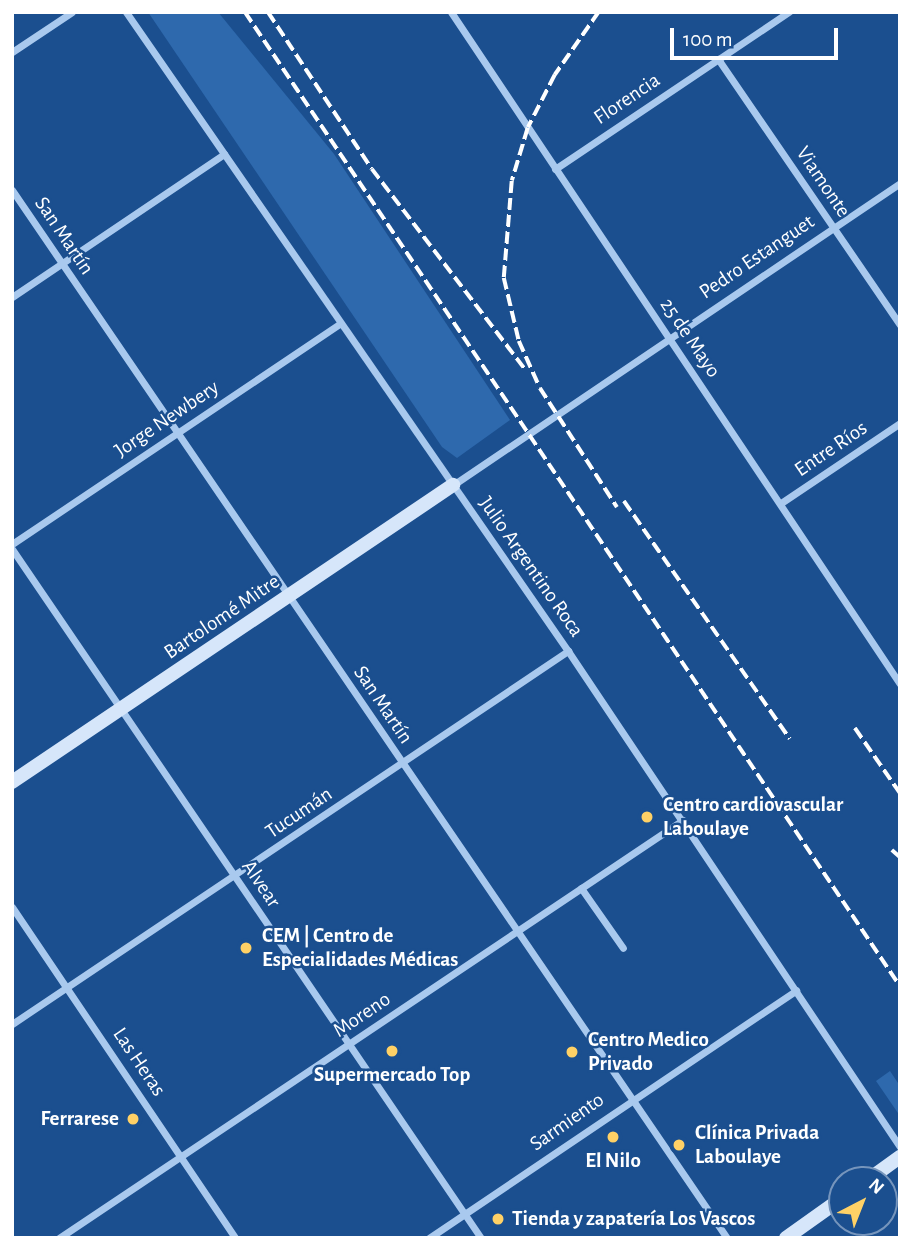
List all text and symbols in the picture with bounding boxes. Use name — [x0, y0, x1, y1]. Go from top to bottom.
scale bar — [674, 14, 842, 58]
text: 100 m — [683, 29, 733, 50]
street label: Florencia — [589, 68, 665, 130]
street label: Viamonte — [790, 142, 856, 222]
street label: San Martín — [29, 192, 99, 280]
street label: Pedro Estanguet — [695, 209, 819, 305]
street label: 25 de Mayo — [654, 293, 726, 383]
street label: Jorge Newbery — [110, 375, 224, 463]
street label: Entre Ríos — [790, 416, 872, 482]
street label: Julio Argentino Roca — [473, 492, 589, 642]
street label: Bartolomé Mitre — [159, 569, 285, 665]
street label: San Martín — [348, 661, 418, 749]
street label: Tucumán — [261, 782, 337, 844]
place label: Centro cardiovascular Laboulaye — [663, 792, 843, 842]
marker: Centro cardiovascular Laboulaye — [637, 807, 657, 827]
street label: Alvear — [236, 855, 286, 913]
place label: CEM | Centro de Especialidades Médicas — [262, 923, 458, 973]
marker: CEM | Centro de Especialidades Médicas — [236, 938, 256, 958]
street label: Moreno — [328, 987, 396, 1043]
street label: Las Heras — [107, 1023, 171, 1101]
place label: Centro Medico Privado — [588, 1027, 709, 1077]
marker: Centro Medico Privado — [562, 1042, 582, 1062]
marker: Supermercado Top — [384, 1043, 400, 1059]
place label: Supermercado Top — [314, 1062, 470, 1088]
street label: Sarmiento — [525, 1087, 609, 1157]
place label: Ferrarese — [40, 1106, 119, 1132]
marker: Ferrarese — [125, 1111, 141, 1127]
place label: Clínica Privada Laboulaye — [695, 1120, 819, 1170]
marker: El Nilo — [605, 1129, 621, 1145]
marker: Clínica Privada Laboulaye — [669, 1135, 689, 1155]
place label: El Nilo — [585, 1148, 641, 1174]
north arrow — [828, 1166, 898, 1236]
text: N — [865, 1175, 887, 1198]
place label: Tienda y zapatería Los Vascos — [512, 1206, 755, 1232]
marker: Tienda y zapatería Los Vascos — [490, 1211, 506, 1227]

